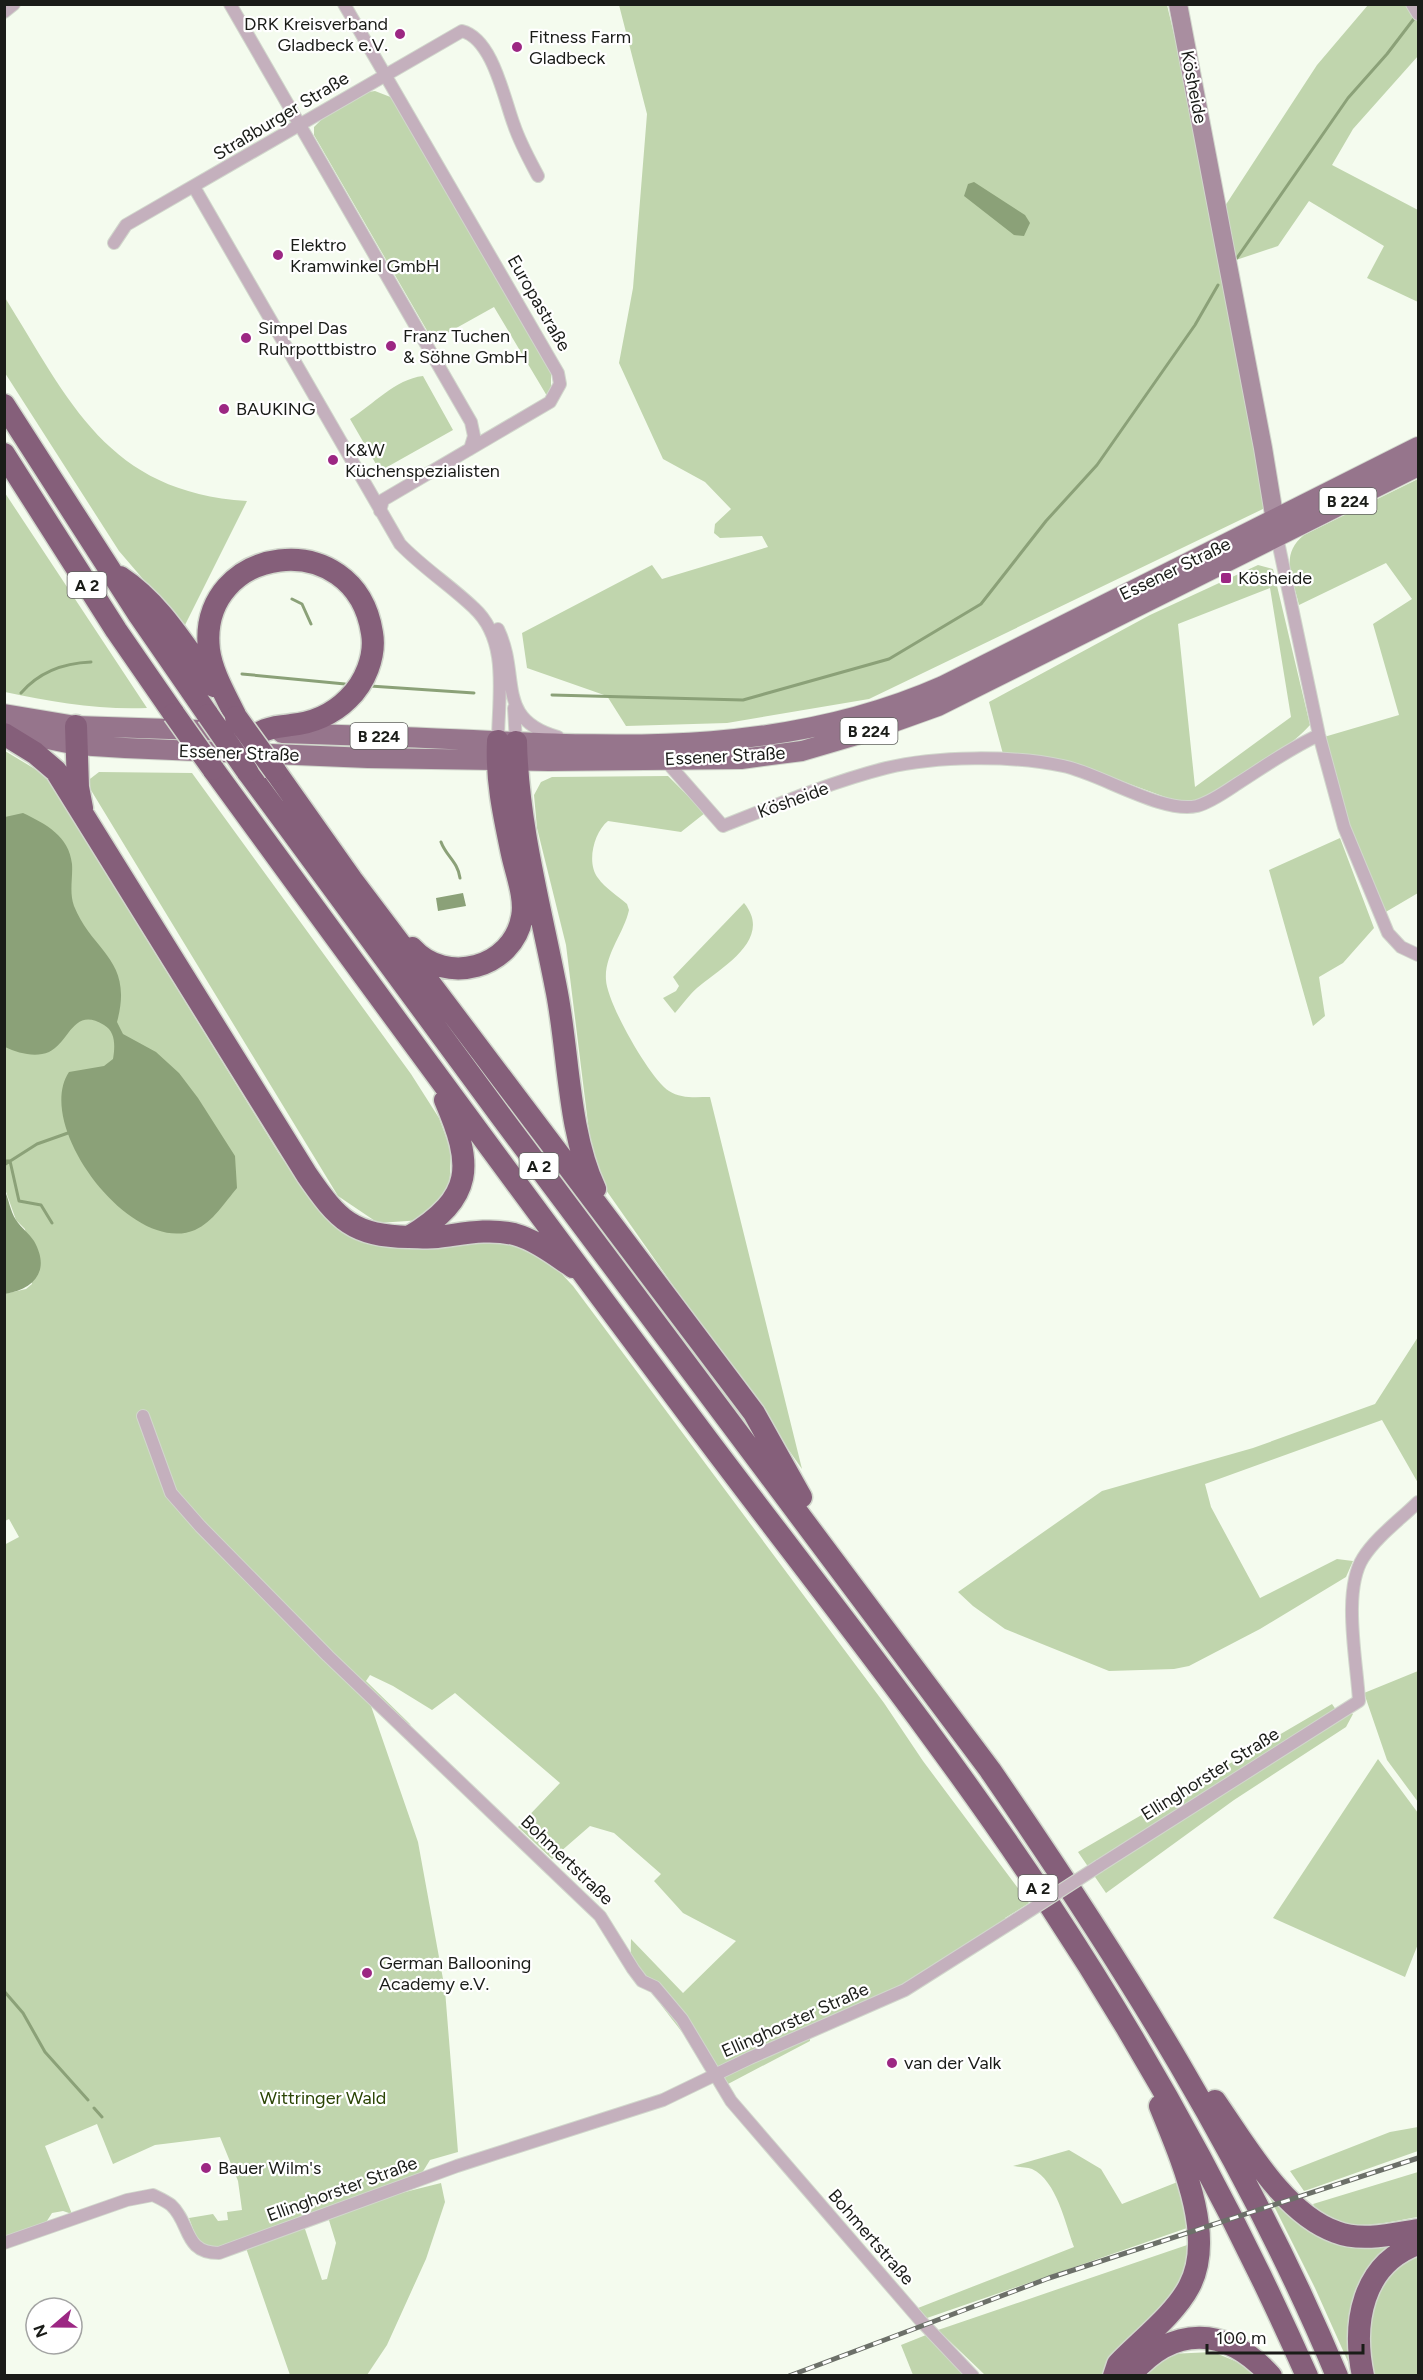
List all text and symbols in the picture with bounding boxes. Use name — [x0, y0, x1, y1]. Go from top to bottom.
place label: DRK Kreisverband Gladbeck e.V. — [244, 13, 388, 56]
place label: Fitness Farm Gladbeck — [529, 26, 631, 69]
marker: DRK Kreisverband Gladbeck e.V. — [393, 27, 407, 41]
marker: Fitness Farm Gladbeck — [510, 40, 524, 54]
street label: Kösheide — [1176, 49, 1212, 126]
street label: Straßburger Straße — [209, 67, 353, 165]
place label: Elektro Kramwinkel GmbH — [290, 234, 440, 277]
marker: Elektro Kramwinkel GmbH — [271, 248, 285, 262]
street label: Europastraße — [503, 251, 575, 355]
place label: Simpel Das Ruhrpottbistro — [258, 317, 377, 360]
place label: Franz Tuchen & Söhne GmbH — [403, 325, 528, 368]
marker: Simpel Das Ruhrpottbistro — [239, 331, 253, 345]
marker: Franz Tuchen & Söhne GmbH — [384, 339, 398, 353]
place label: BAUKING — [236, 398, 316, 420]
marker: BAUKING — [217, 402, 231, 416]
place label: K&W Küchenspezialisten — [345, 439, 500, 482]
marker: K&W Küchenspezialisten — [326, 453, 340, 467]
road number: B 224 — [1320, 488, 1376, 514]
street label: Essener Straße — [1116, 533, 1234, 605]
place label: Kösheide — [1238, 567, 1312, 589]
marker: Kösheide — [1219, 571, 1233, 585]
road number: A 2 — [68, 572, 106, 598]
road number: B 224 — [840, 718, 898, 744]
road number: B 224 — [350, 723, 407, 749]
street label: Essener Straße — [178, 740, 300, 766]
street label: Essener Straße — [664, 742, 786, 770]
street label: Kösheide — [754, 777, 832, 823]
road number: A 2 — [520, 1153, 558, 1179]
street label: Ellinghorster Straße — [1137, 1723, 1283, 1825]
street label: Bohmertstraße — [516, 1810, 618, 1910]
road number: A 2 — [1018, 1875, 1058, 1901]
place label: German Ballooning Academy e.V. — [379, 1952, 531, 1995]
marker: German Ballooning Academy e.V. — [360, 1966, 374, 1980]
street label: Ellinghorster Straße — [718, 1978, 872, 2062]
place label: van der Valk — [904, 2052, 1002, 2074]
marker: van der Valk — [885, 2056, 899, 2070]
park label: Wittringer Wald — [260, 2087, 386, 2109]
street label: Ellinghorster Straße — [264, 2151, 420, 2226]
place label: Bauer Wilm's — [218, 2157, 321, 2179]
marker: Bauer Wilm's — [199, 2161, 213, 2175]
street label: Bohmertstraße — [823, 2185, 919, 2290]
north arrow — [24, 2296, 84, 2356]
scale bar — [1207, 2317, 1363, 2355]
text: N — [29, 2322, 51, 2340]
text: 100 m — [1216, 2327, 1266, 2349]

